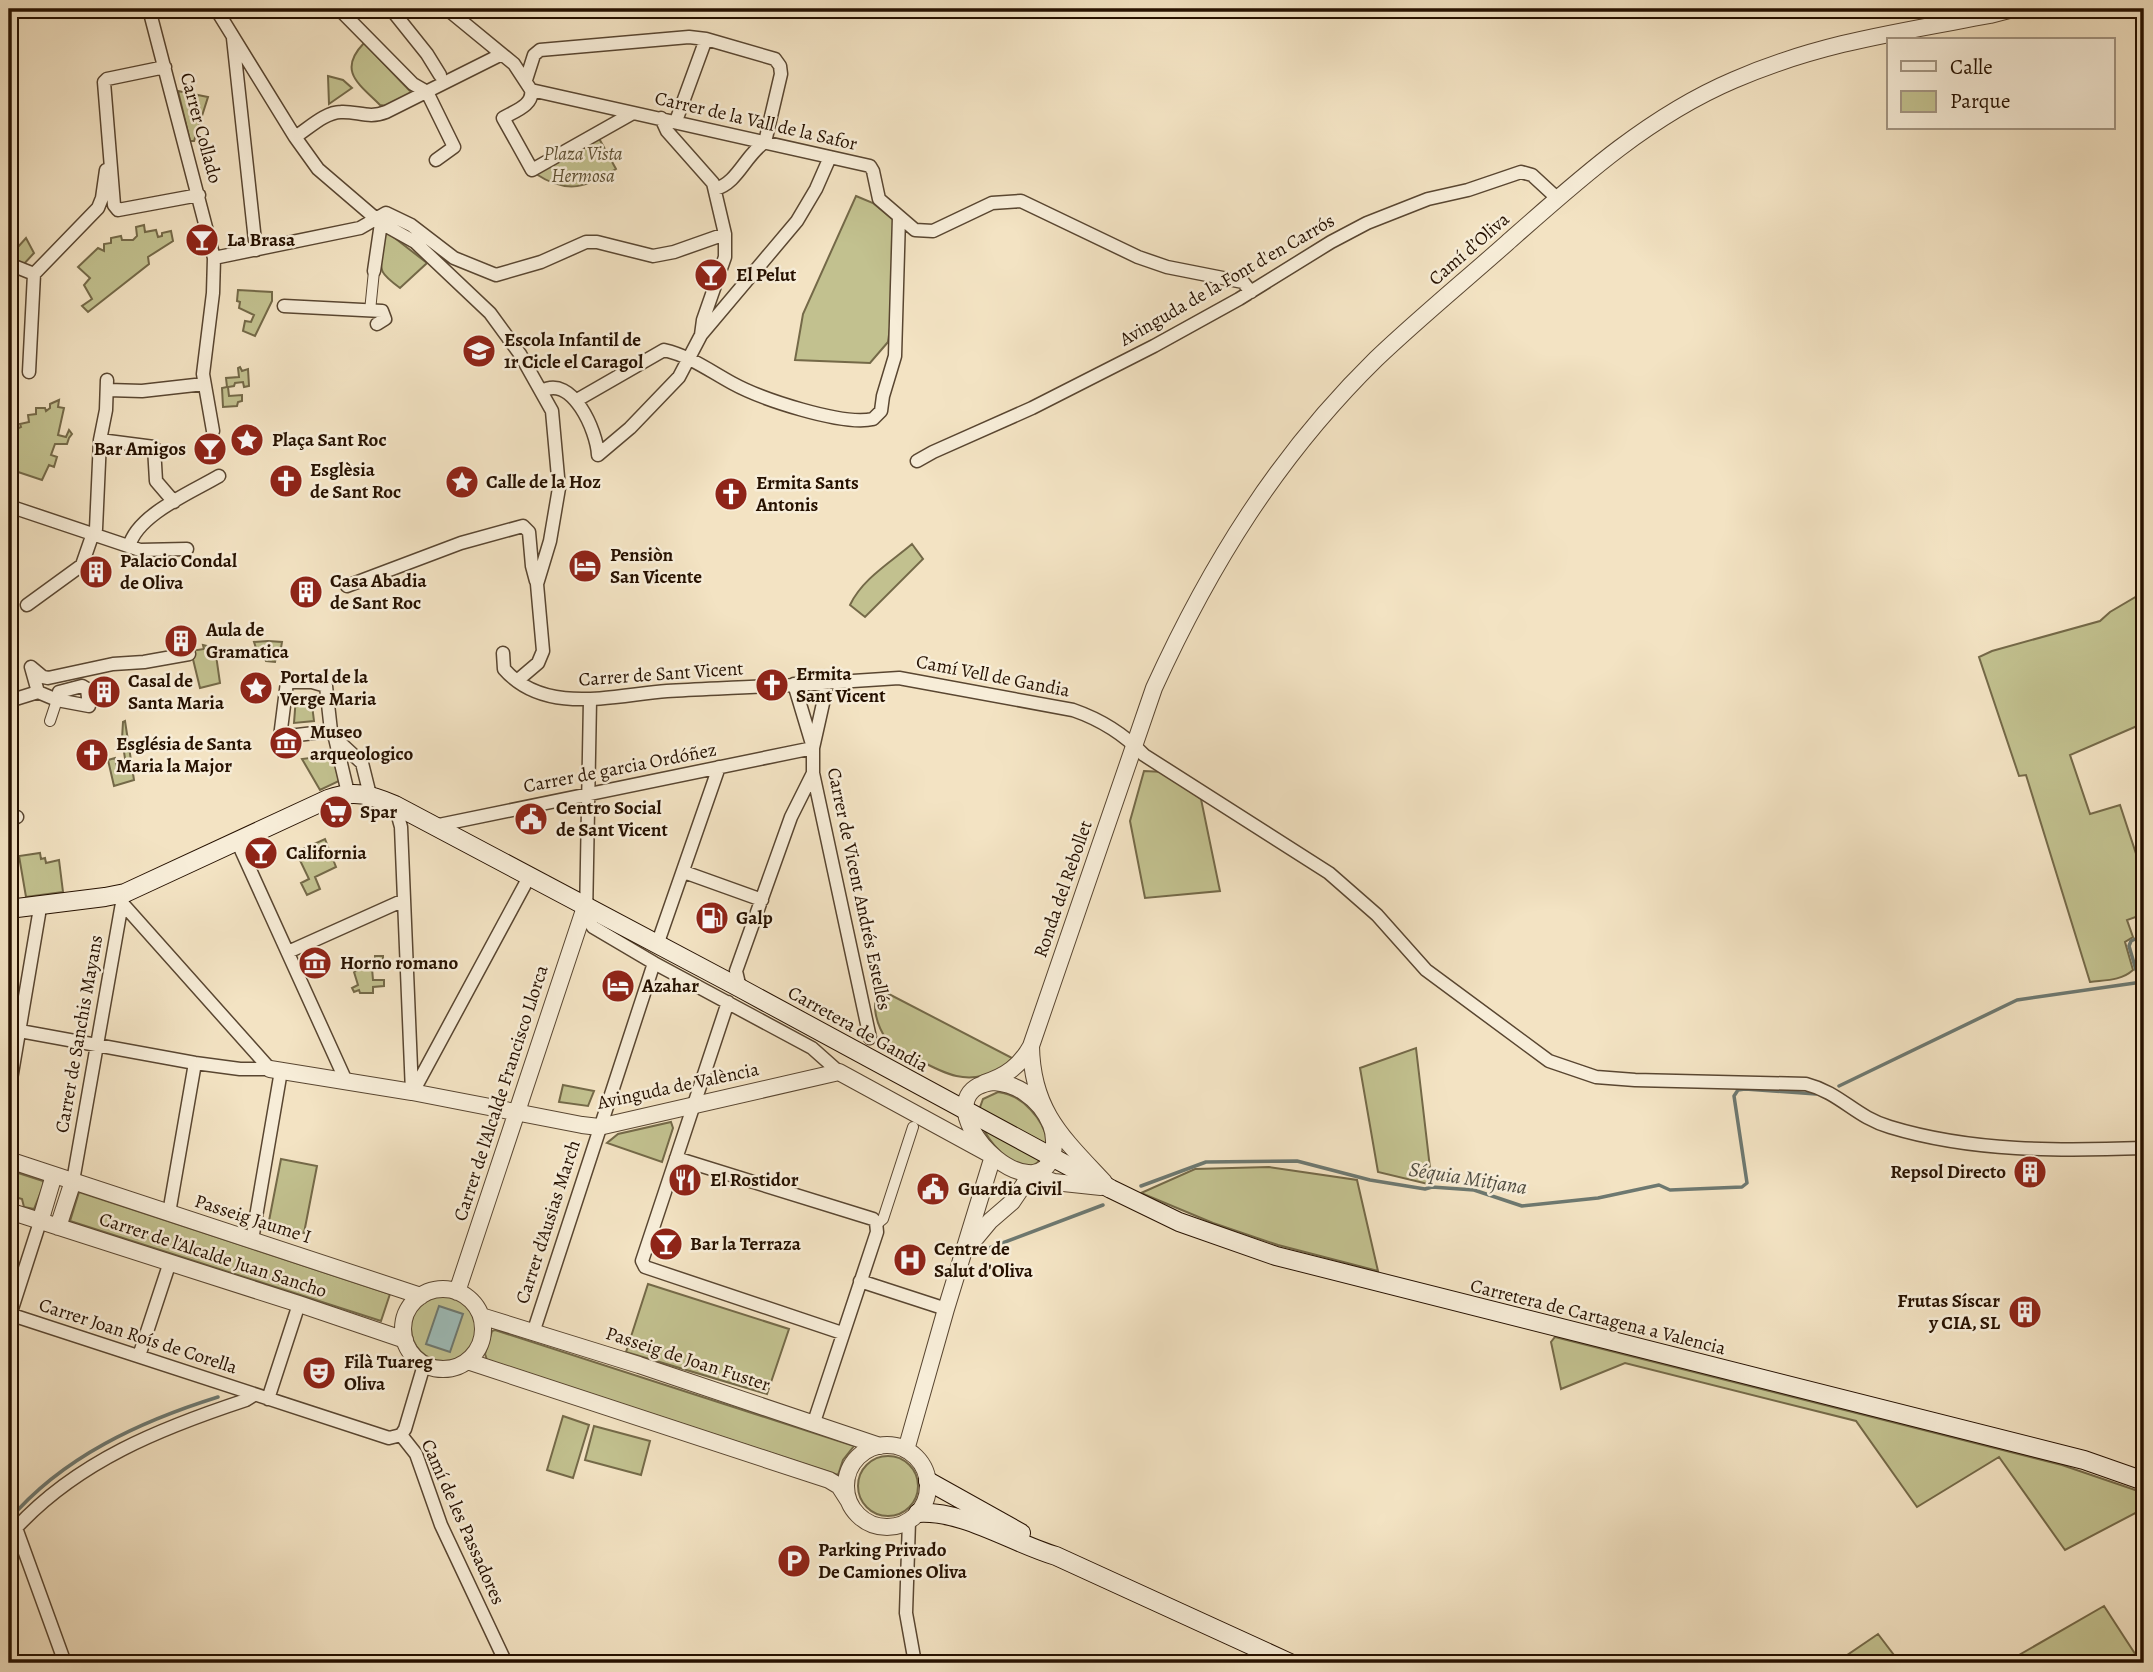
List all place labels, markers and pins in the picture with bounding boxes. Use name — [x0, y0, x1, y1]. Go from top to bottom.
bar icon: La Brasa — [183, 221, 221, 259]
place label: La Brasa — [227, 227, 296, 253]
bar icon: El Pelut — [692, 256, 730, 294]
place label: El Pelut — [736, 262, 797, 288]
place label: Escola Infantil de 1r Cicle el Caragol — [504, 327, 643, 375]
school or university icon: Escola Infantil de 1r Cicle el Caragol — [460, 332, 498, 370]
place icon: Plaça Sant Roc — [228, 421, 266, 459]
place label: Plaça Sant Roc — [272, 427, 387, 453]
bar icon: Bar Amigos — [191, 430, 229, 468]
place label: Bar Amigos — [94, 436, 186, 462]
place label: Esglèsia de Sant Roc — [310, 457, 401, 505]
church icon: Esglèsia de Sant Roc — [267, 462, 305, 500]
place icon: Calle de la Hoz — [443, 463, 481, 501]
place label: Calle de la Hoz — [486, 469, 601, 495]
place label: Ermita Sants Antonis — [755, 470, 859, 518]
church icon: Ermita Sants Antonis — [712, 475, 750, 513]
place label: Pensiòn San Vicente — [610, 542, 702, 590]
hotel icon: Pensiòn San Vicente — [566, 547, 604, 585]
place label: Palacio Condal de Oliva — [120, 548, 237, 596]
building icon: Palacio Condal de Oliva — [77, 553, 115, 591]
place label: Casa Abadia de Sant Roc — [330, 568, 428, 616]
building icon: Casa Abadia de Sant Roc — [287, 573, 325, 611]
place label: Aula de Gramatica — [205, 617, 290, 665]
building icon: Aula de Gramatica — [162, 622, 200, 660]
place label: Ermita Sant Vicent — [796, 661, 886, 709]
place label: Portal de la Verge Maria — [279, 664, 377, 712]
church icon: Ermita Sant Vicent — [753, 666, 791, 704]
place label: Casal de Santa Maria — [128, 668, 225, 716]
place icon: Portal de la Verge Maria — [237, 669, 275, 707]
building icon: Casal de Santa Maria — [85, 673, 123, 711]
place label: Museo arqueologico — [310, 719, 414, 767]
museum icon: Museo arqueologico — [267, 724, 305, 762]
place label: Església de Santa Maria la Major — [116, 731, 253, 779]
church icon: Església de Santa Maria la Major — [73, 736, 111, 774]
supermarket icon: Spar — [317, 793, 355, 831]
place label: Centro Social de Sant Vicent — [556, 795, 669, 843]
place label: Spar — [360, 799, 398, 825]
public building icon: Centro Social de Sant Vicent — [512, 800, 550, 838]
bar icon: California — [242, 834, 280, 872]
place label: California — [286, 840, 368, 866]
fuel station icon: Galp — [693, 899, 731, 937]
place label: Galp — [736, 905, 773, 931]
museum icon: Horno romano — [296, 944, 334, 982]
place label: Horno romano — [340, 950, 458, 976]
hotel icon: Azahar — [599, 967, 637, 1005]
place label: Azahar — [641, 973, 699, 999]
building icon: Repsol Directo — [2011, 1153, 2049, 1191]
place label: Repsol Directo — [1890, 1159, 2006, 1185]
restaurant icon: El Rostidor — [666, 1161, 704, 1199]
place label: El Rostidor — [710, 1167, 799, 1193]
public building icon: Guardia Civil — [914, 1170, 952, 1208]
place label: Guardia Civil — [958, 1176, 1062, 1202]
bar icon: Bar la Terraza — [647, 1225, 685, 1263]
place label: Bar la Terraza — [690, 1231, 802, 1257]
place label: Centre de Salut d'Oliva — [934, 1236, 1034, 1284]
hospital icon: Centre de Salut d'Oliva — [891, 1241, 929, 1279]
place label: Frutas Síscar y CIA, SL — [1897, 1288, 2001, 1336]
building icon: Frutas Síscar y CIA, SL — [2006, 1293, 2044, 1331]
place label: Filà Tuareg Oliva — [344, 1349, 433, 1397]
theatre icon: Filà Tuareg Oliva — [300, 1354, 338, 1392]
place label: Parking Privado De Camiones Oliva — [818, 1537, 968, 1585]
parking icon: Parking Privado De Camiones Oliva — [775, 1542, 813, 1580]

